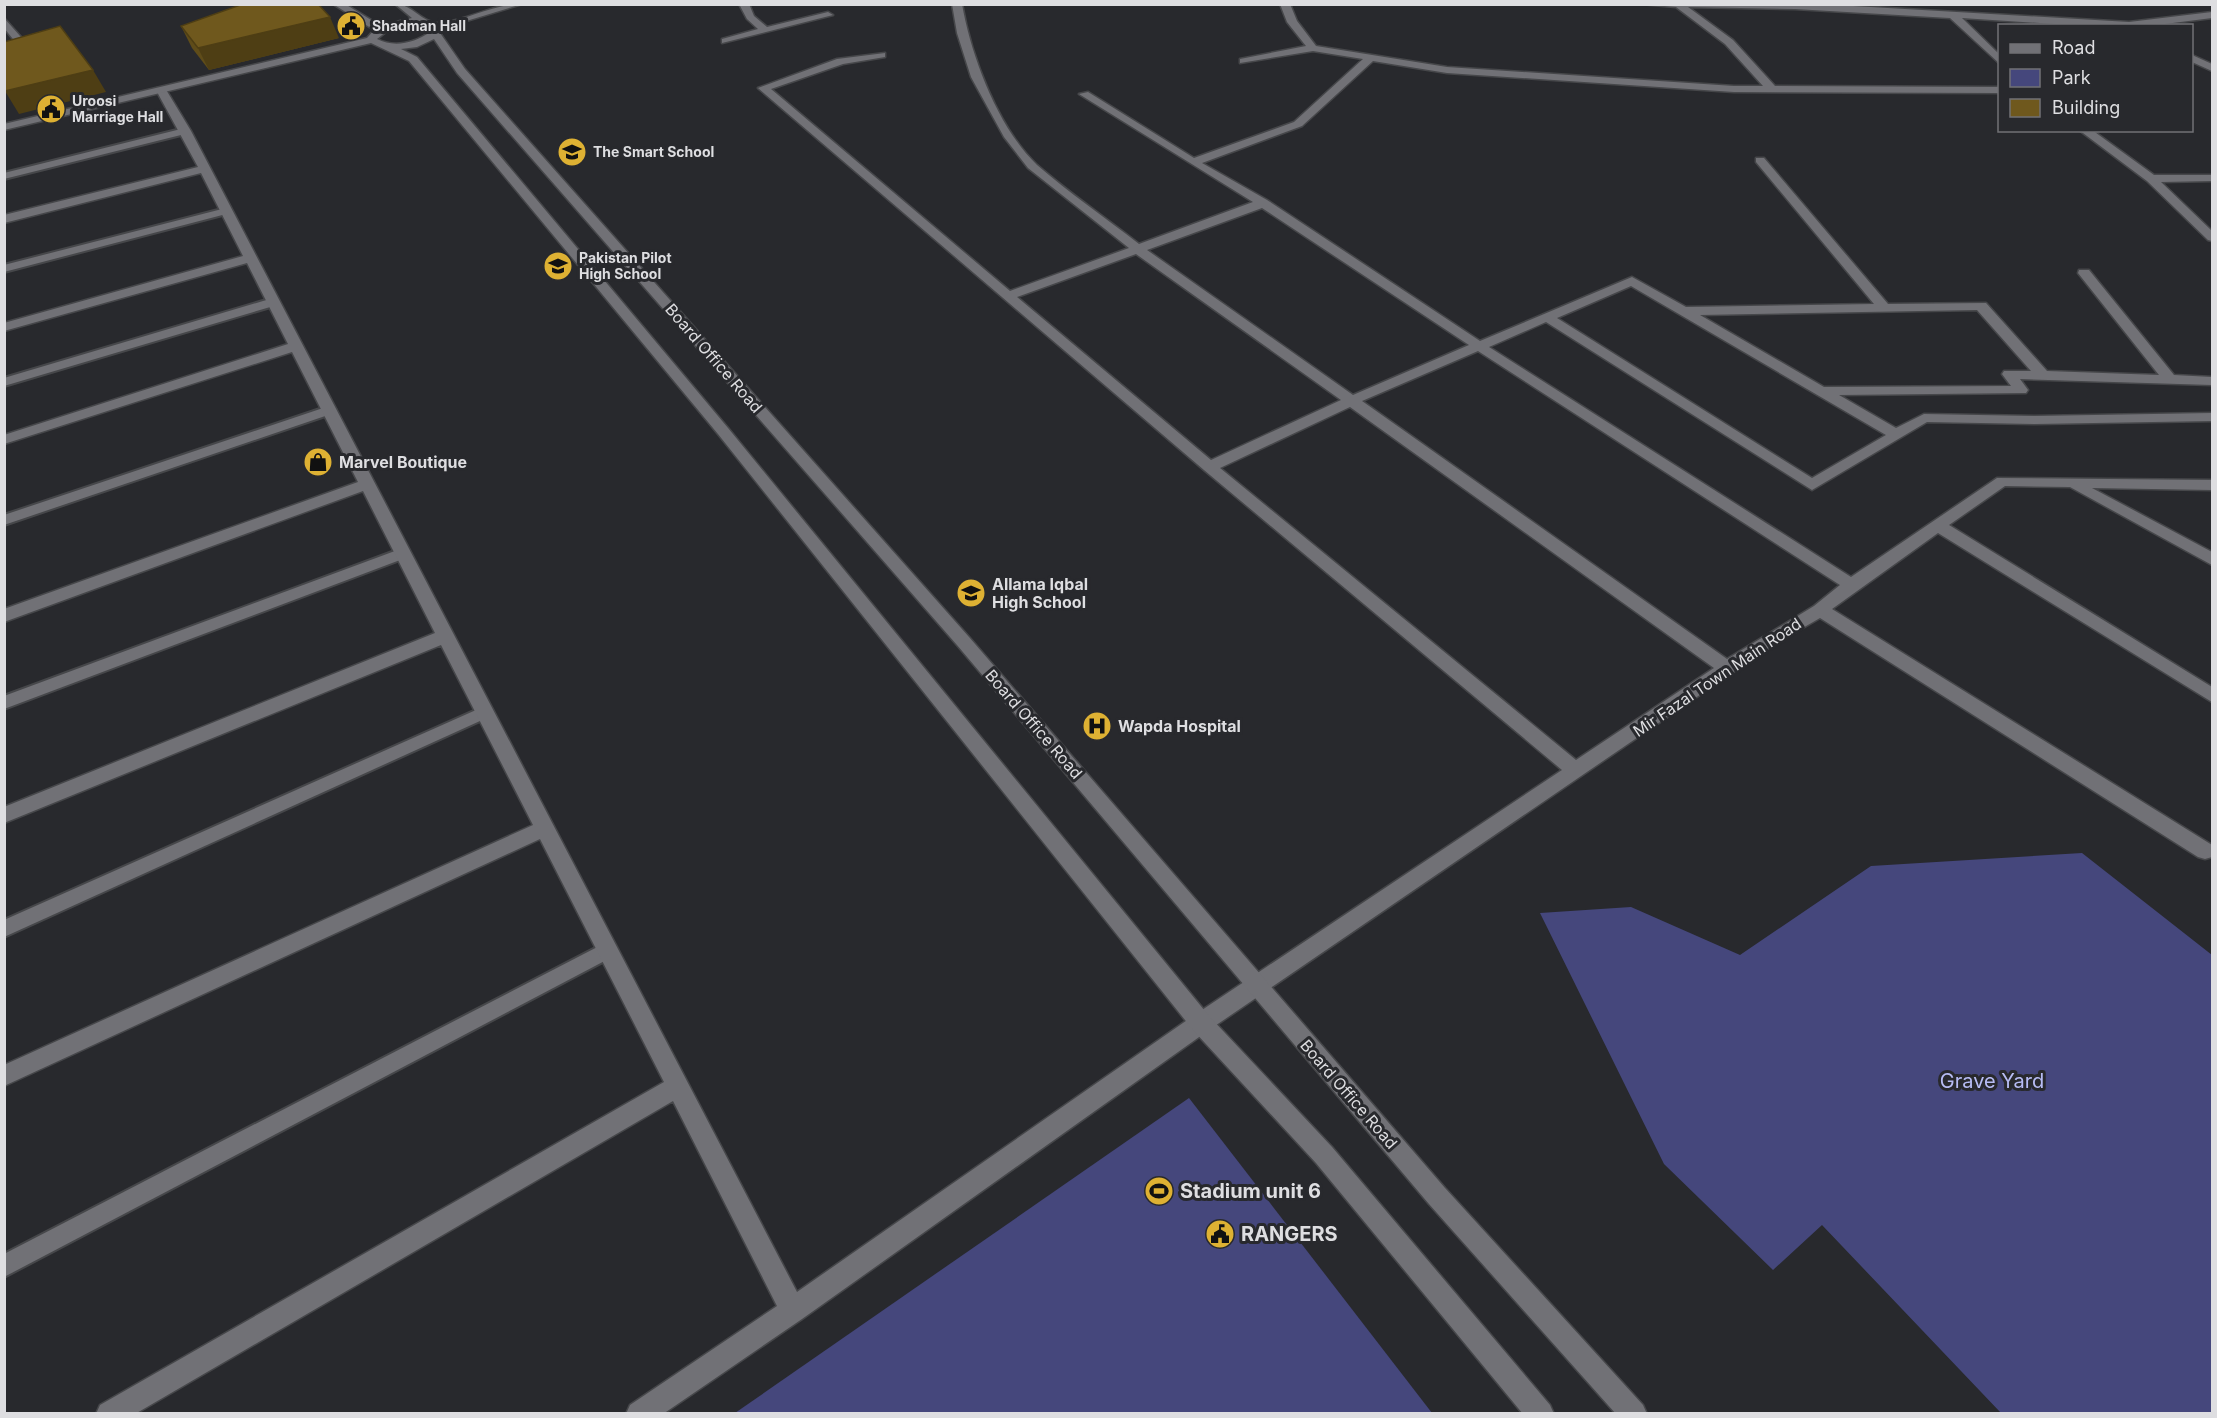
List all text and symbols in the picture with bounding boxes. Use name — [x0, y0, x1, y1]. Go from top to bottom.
public building icon: Shadman Hall — [335, 10, 367, 42]
place label: Shadman Hall — [372, 17, 466, 34]
legend — [1998, 24, 2193, 132]
text: Road — [2052, 37, 2095, 58]
text: Park — [2052, 67, 2091, 88]
place label: Uroosi Marriage Hall — [72, 92, 163, 125]
public building icon: Uroosi Marriage Hall — [35, 93, 67, 125]
text: Building — [2052, 97, 2120, 118]
school or university icon: The Smart School — [556, 136, 588, 168]
place label: The Smart School — [593, 143, 714, 160]
place label: Pakistan Pilot High School — [579, 249, 672, 282]
school or university icon: Pakistan Pilot High School — [542, 250, 574, 282]
street label: Board Office Road — [661, 299, 767, 417]
shop icon: Marvel Boutique — [302, 446, 334, 478]
place label: Marvel Boutique — [339, 452, 467, 472]
place label: Allama Iqbal High School — [992, 574, 1088, 612]
school or university icon: Allama Iqbal High School — [955, 577, 987, 609]
street label: Mir Fazal Town Main Road — [1629, 613, 1805, 741]
street label: Board Office Road — [981, 665, 1087, 783]
hospital icon: Wapda Hospital — [1081, 710, 1113, 742]
place label: Wapda Hospital — [1118, 716, 1241, 736]
street label: Board Office Road — [1296, 1035, 1402, 1153]
park label: Grave Yard — [1940, 1069, 2044, 1093]
sports icon: Stadium unit 6 — [1143, 1175, 1175, 1207]
place label: Stadium unit 6 — [1180, 1179, 1321, 1203]
public building icon: RANGERS — [1204, 1218, 1236, 1250]
place label: RANGERS — [1241, 1222, 1338, 1246]

